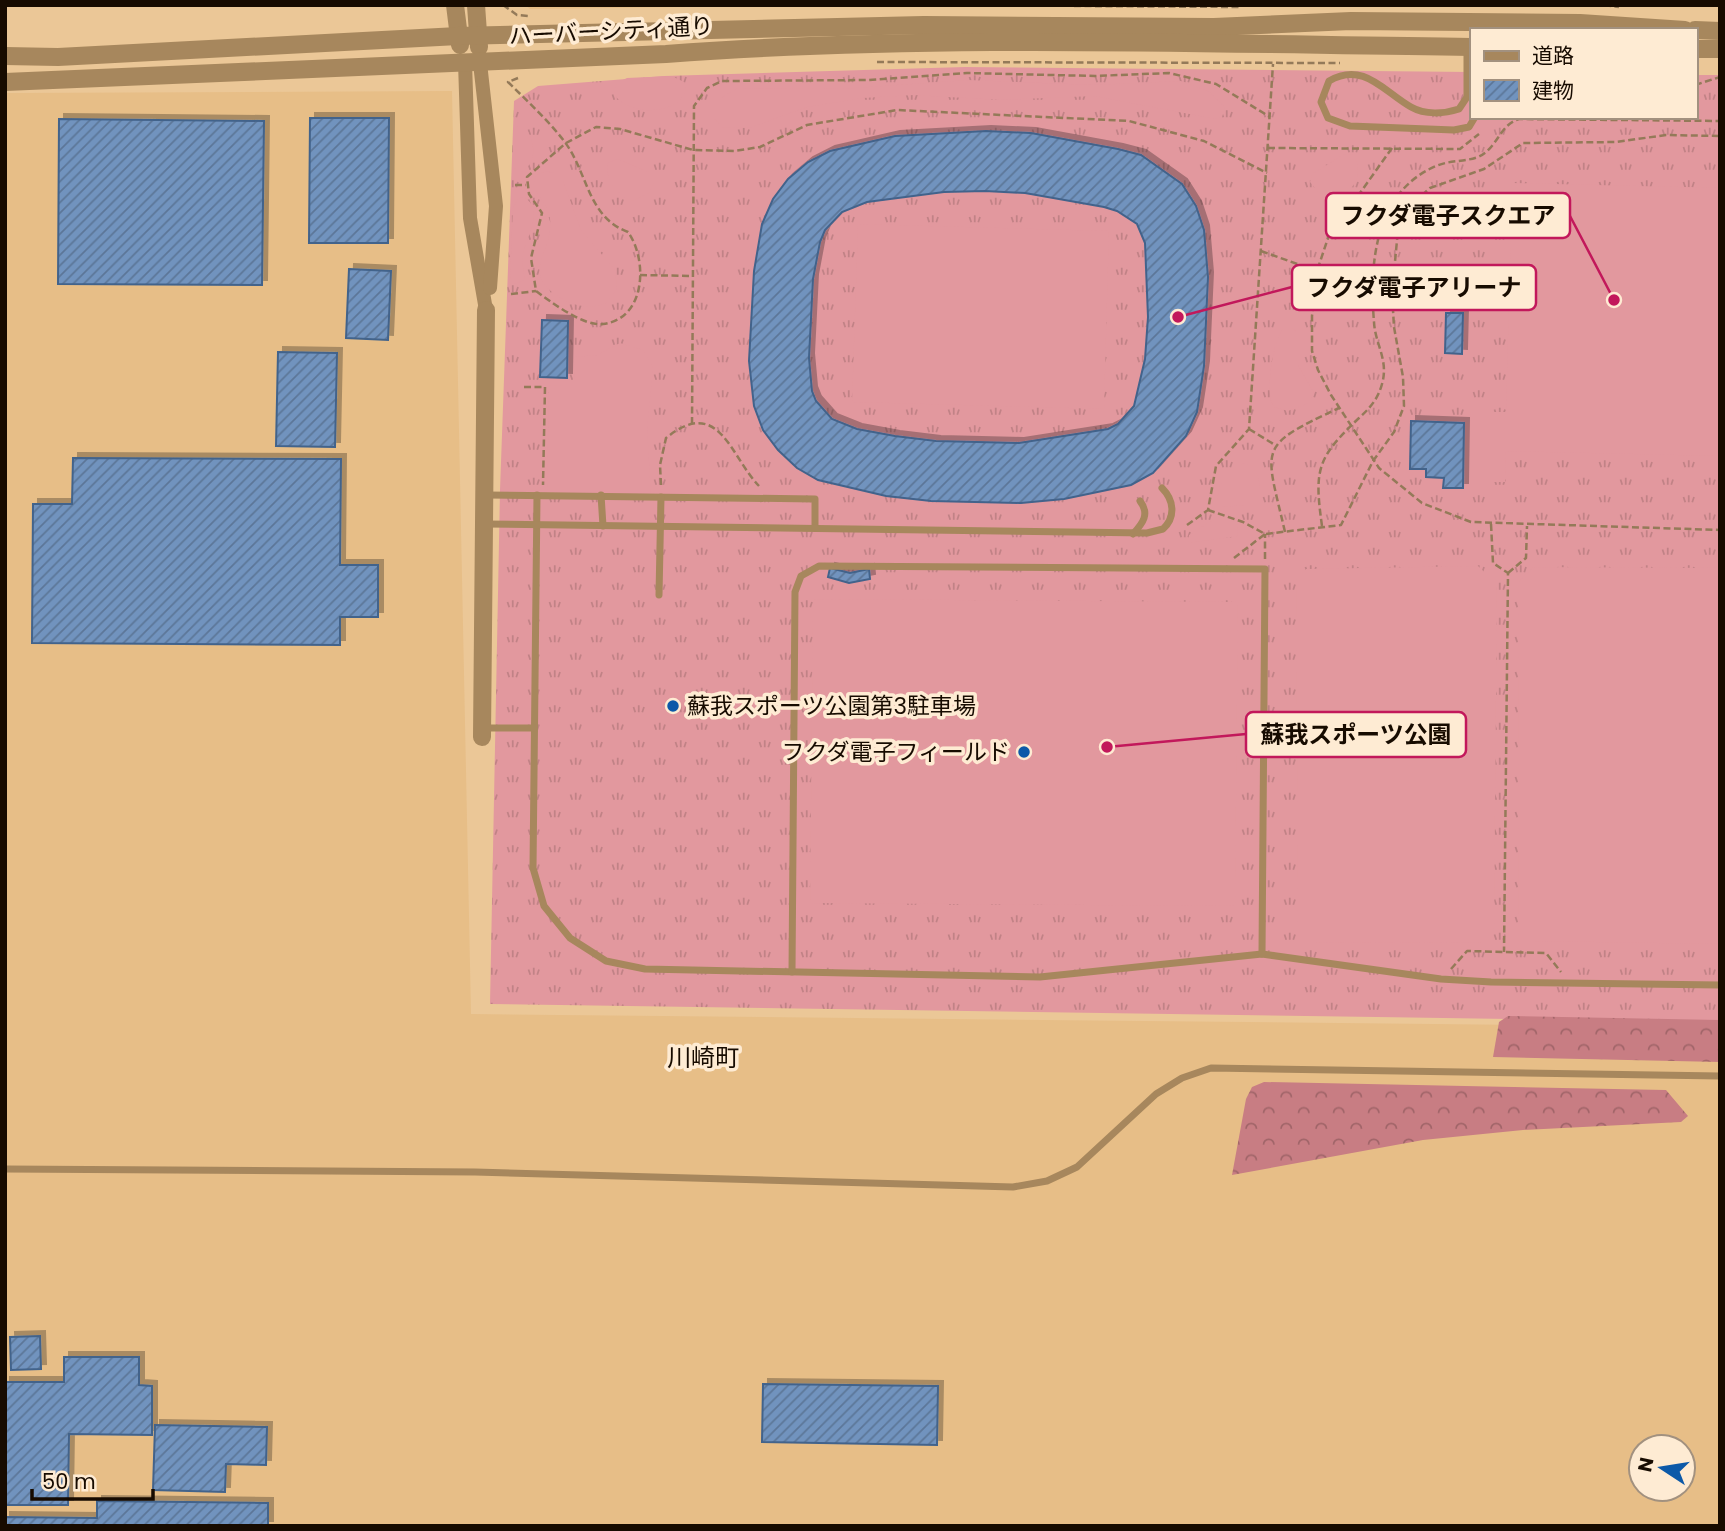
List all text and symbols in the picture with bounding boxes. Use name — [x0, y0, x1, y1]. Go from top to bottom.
street label: ハーバーシティ通り — [508, 10, 714, 52]
legend — [1470, 28, 1697, 119]
text: 道路 — [1532, 41, 1574, 70]
text: 建物 — [1532, 76, 1574, 105]
callout: フクダ電子スクエア — [1326, 193, 1570, 238]
text: フクダ電子スクエア — [1340, 199, 1556, 232]
callout: フクダ電子アリーナ — [1292, 265, 1536, 310]
text: フクダ電子アリーナ — [1306, 271, 1522, 304]
place label: 蘇我スポーツ公園第3駐車場 — [687, 690, 976, 722]
marker: 蘇我スポーツ公園第3駐車場 — [665, 698, 681, 714]
callout: 蘇我スポーツ公園 — [1246, 712, 1466, 757]
text: 蘇我スポーツ公園 — [1260, 718, 1452, 751]
place label: フクダ電子フィールド — [781, 736, 1010, 768]
marker: フクダ電子フィールド — [1016, 744, 1032, 760]
district label: 川崎町 — [667, 1041, 739, 1074]
north arrow — [1627, 1433, 1697, 1503]
text: N — [1631, 1455, 1661, 1474]
scale bar — [32, 1458, 152, 1502]
text: 50 m — [42, 1467, 96, 1496]

